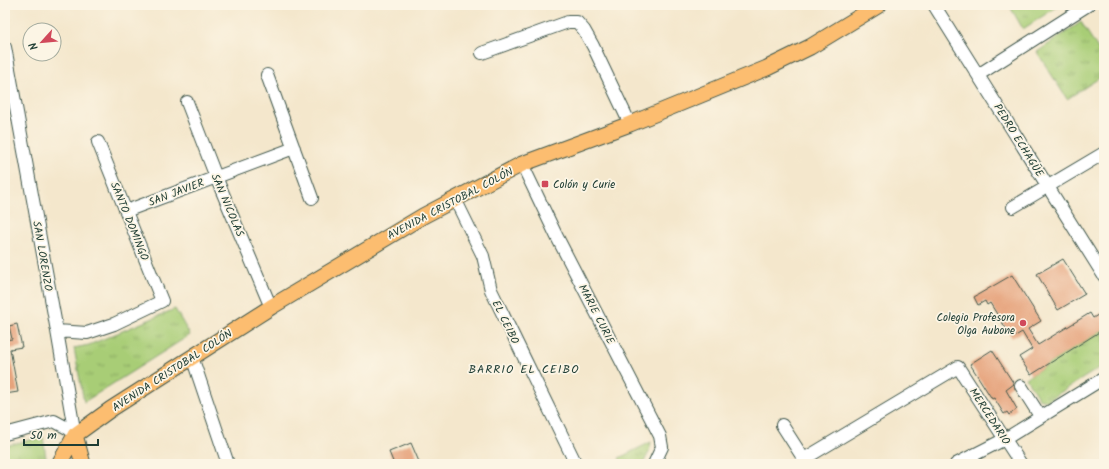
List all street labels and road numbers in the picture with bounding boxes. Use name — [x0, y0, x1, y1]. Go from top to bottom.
street label: PEDRO ECHAGÜE — [988, 100, 1048, 181]
street label: AVENIDA CRISTOBAL COLÓN — [384, 163, 517, 245]
street label: SAN NICOLAS — [206, 171, 249, 240]
street label: SAN JAVIER — [146, 174, 207, 212]
street label: SANTO DOMINGO — [105, 179, 153, 264]
street label: SAN LORENZO — [27, 220, 57, 293]
street label: MARIE CURIE — [573, 281, 619, 348]
street label: EL CEIBO — [487, 297, 524, 348]
street label: AVENIDA CRISTOBAL COLÓN — [109, 325, 237, 417]
street label: MERCEDARIO — [964, 384, 1015, 449]

